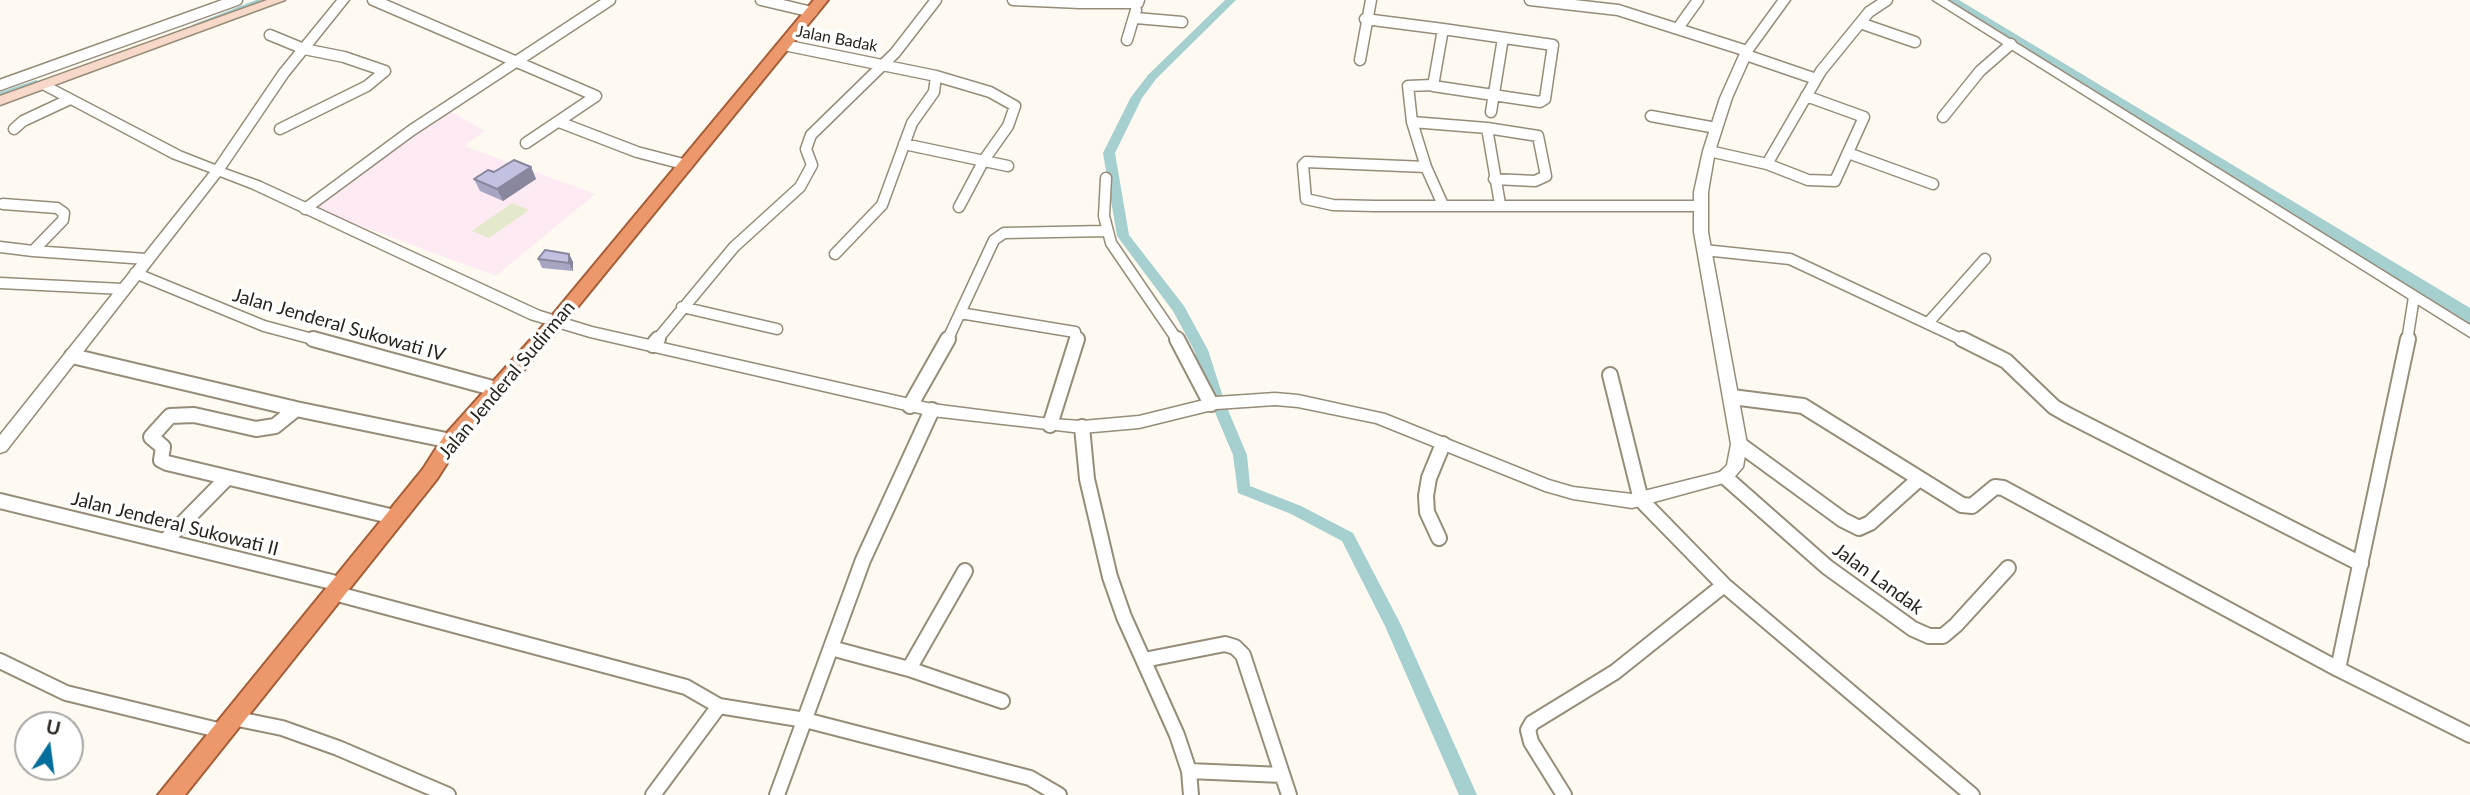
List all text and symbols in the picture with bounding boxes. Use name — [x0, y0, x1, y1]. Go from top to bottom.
street label: Jalan Badak — [795, 22, 879, 56]
street label: Jalan Jenderal Sukowati IV — [230, 284, 448, 366]
street label: Jalan Jenderal Sudirman — [434, 296, 580, 464]
street label: Jalan Jenderal Sukowati II — [69, 487, 281, 561]
street label: Jalan Landak — [1828, 539, 1928, 619]
north arrow — [14, 711, 84, 781]
text: U — [44, 714, 63, 740]

